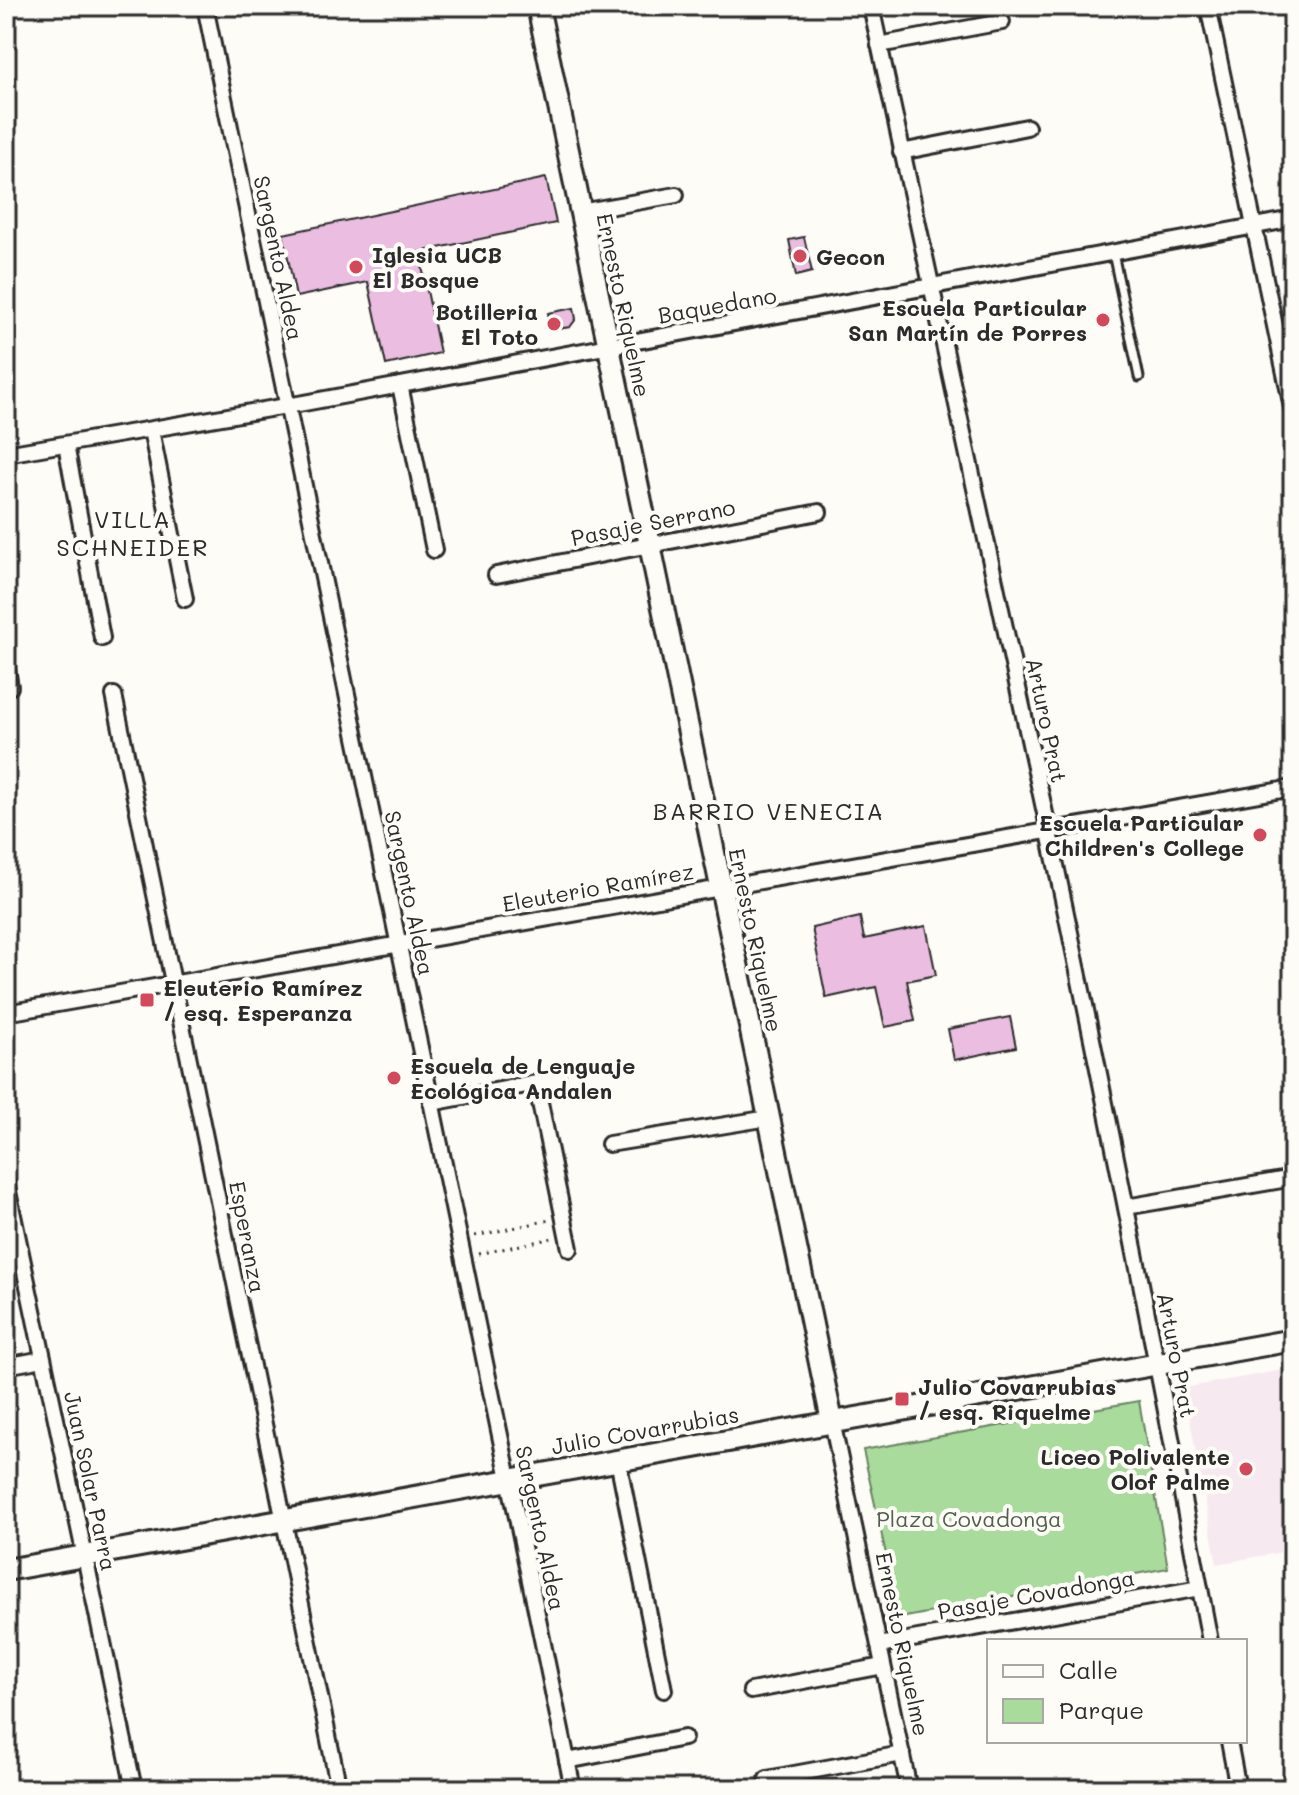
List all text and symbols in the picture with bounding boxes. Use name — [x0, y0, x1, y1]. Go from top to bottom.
street label: Sargento Aldea — [247, 173, 311, 343]
street label: Ernesto Riquelme — [590, 210, 658, 400]
place label: Iglesia UCB El Bosque — [372, 240, 502, 294]
place label: Gecon — [816, 242, 885, 271]
marker: Gecon — [791, 247, 809, 265]
marker: Iglesia UCB El Bosque — [347, 258, 365, 276]
street label: Baquedano — [655, 280, 779, 330]
place label: Escuela Particular San Martín de Porres — [848, 293, 1087, 347]
place label: Botilleria El Toto — [435, 297, 538, 351]
marker: Escuela Particular San Martín de Porres — [1094, 311, 1112, 329]
marker: Botilleria El Toto — [545, 315, 563, 333]
street label: Pasaje Serrano — [568, 492, 738, 552]
district label: VILLA SCHNEIDER — [56, 503, 210, 562]
street label: Arturo Prat — [1020, 655, 1074, 785]
district label: BARRIO VENECIA — [653, 795, 885, 826]
street label: Sargento Aldea — [378, 808, 442, 978]
place label: Escuela Particular Children's College — [1039, 808, 1244, 862]
marker: Escuela Particular Children's College — [1251, 826, 1269, 844]
street label: Ernesto Riquelme — [722, 845, 790, 1035]
street label: Eleuterio Ramírez — [500, 856, 696, 918]
place label: Eleuterio Ramírez / esq. Esperanza — [163, 973, 363, 1027]
marker: Eleuterio Ramírez / esq. Esperanza — [138, 991, 156, 1009]
place label: Escuela de Lenguaje Ecológica Andalen — [410, 1051, 635, 1105]
marker: Escuela de Lenguaje Ecológica Andalen — [385, 1069, 403, 1087]
street label: Esperanza — [223, 1179, 273, 1295]
street label: Arturo Prat — [1151, 1290, 1203, 1420]
place label: Julio Covarrubias / esq. Riquelme — [918, 1372, 1116, 1426]
street label: Juan Solar Parra — [58, 1389, 124, 1573]
marker: Julio Covarrubias / esq. Riquelme — [893, 1390, 911, 1408]
street label: Julio Covarrubias — [549, 1399, 741, 1461]
place label: Liceo Polivalente Olof Palme — [1041, 1442, 1230, 1496]
street label: Sargento Aldea — [509, 1443, 573, 1613]
marker: Liceo Polivalente Olof Palme — [1237, 1460, 1255, 1478]
park label: Plaza Covadonga — [876, 1504, 1062, 1533]
street label: Ernesto Riquelme — [869, 1549, 937, 1739]
street label: Pasaje Covadonga — [935, 1562, 1137, 1626]
legend — [987, 1639, 1247, 1743]
text: Calle — [1059, 1654, 1118, 1685]
text: Parque — [1059, 1694, 1144, 1725]

